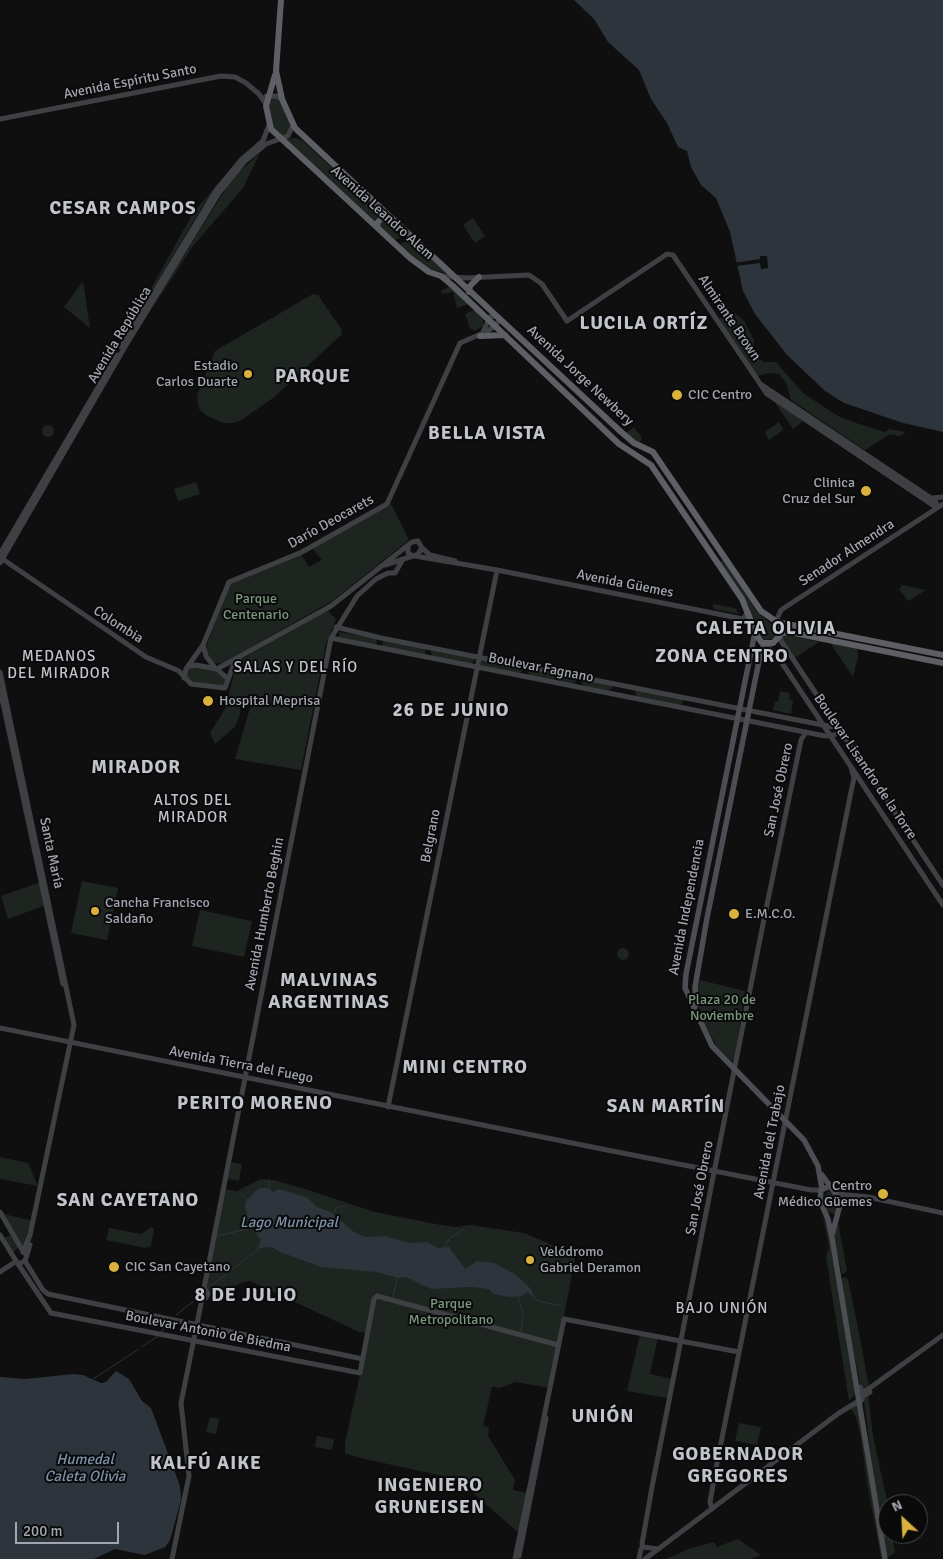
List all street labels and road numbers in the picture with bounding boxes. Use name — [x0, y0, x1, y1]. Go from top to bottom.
street label: Avenida Espíritu Santo — [62, 61, 198, 103]
street label: Avenida Leandro Alem — [327, 162, 437, 264]
street label: Almirante Brown — [694, 272, 764, 364]
street label: Avenida República — [85, 284, 155, 386]
street label: Avenida Jorge Newbery — [523, 322, 637, 430]
street label: Darío Deocarets — [285, 491, 377, 553]
street label: Senador Almendra — [796, 516, 898, 590]
street label: Avenida Güemes — [575, 566, 675, 602]
street label: Colombia — [90, 603, 146, 647]
street label: Boulevar Fagnano — [487, 650, 595, 686]
street label: Boulevar Lisandro de la Torre — [810, 691, 920, 843]
street label: San José Obrero — [761, 741, 797, 839]
street label: Belgrano — [418, 808, 444, 864]
street label: Santa María — [35, 816, 67, 890]
street label: Avenida Humberto Beghin — [242, 836, 288, 992]
street label: Avenida Independencia — [666, 837, 708, 977]
street label: Avenida Tierra del Fuego — [168, 1043, 314, 1087]
street label: Avenida del Trabajo — [751, 1083, 789, 1201]
street label: San José Obrero — [683, 1139, 717, 1237]
street label: Boulevar Antonio de Biedma — [124, 1308, 292, 1356]

